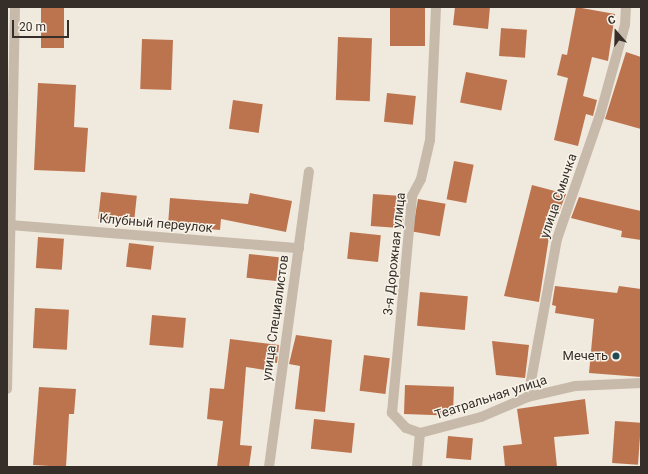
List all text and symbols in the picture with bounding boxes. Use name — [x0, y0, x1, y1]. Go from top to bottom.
scale bar — [14, 12, 71, 38]
north arrow — [596, 12, 636, 52]
text: С — [606, 13, 617, 28]
text: 20 m — [19, 20, 46, 34]
street label: улица Смычка — [537, 152, 581, 240]
street label: 3-я Дорожная улица — [381, 192, 409, 316]
street label: Клубный переулок — [99, 211, 213, 237]
street label: улица Специалистов — [259, 254, 293, 382]
place label: Мечеть — [563, 348, 608, 364]
marker: Мечеть — [611, 351, 621, 361]
street label: Театральная улица — [433, 373, 549, 423]

